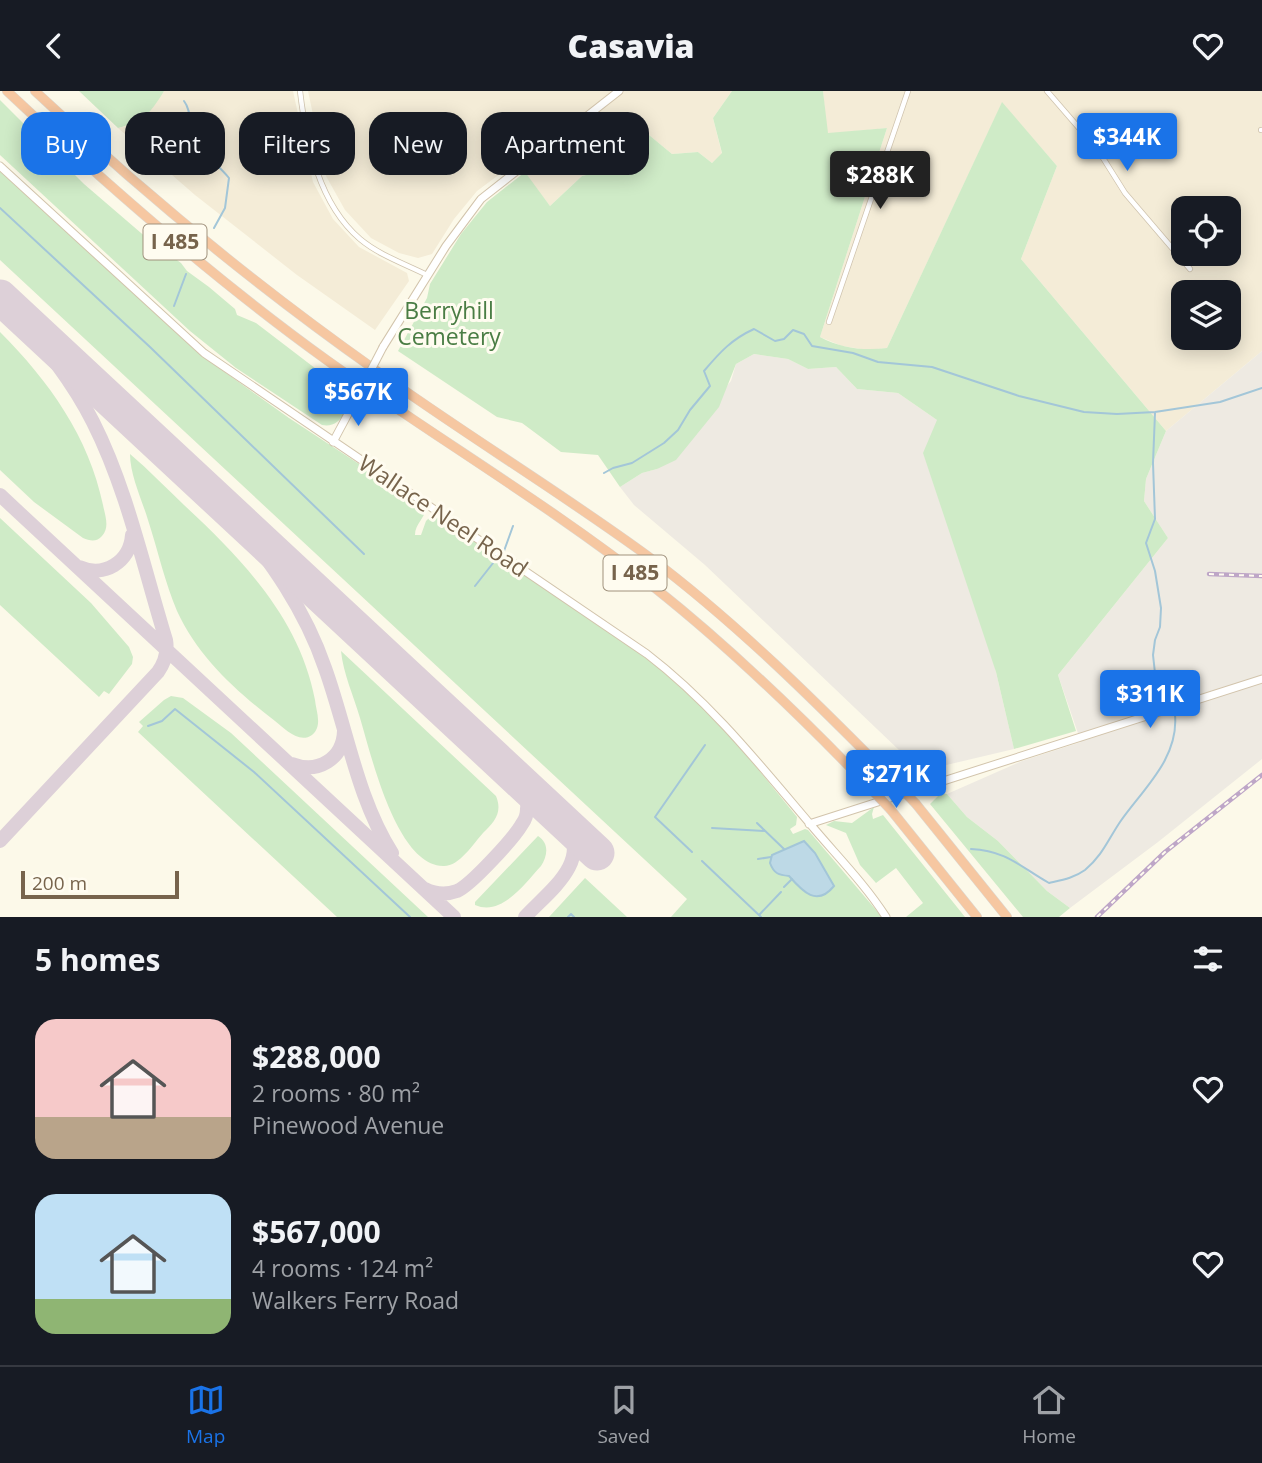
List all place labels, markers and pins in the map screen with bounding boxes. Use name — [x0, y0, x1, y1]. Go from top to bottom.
pin: $344K — [1078, 113, 1176, 173]
pin: $288K — [831, 151, 929, 211]
pin: $567K — [309, 369, 407, 428]
pin: $311K — [1101, 671, 1199, 730]
pin: $271K — [847, 751, 945, 810]

